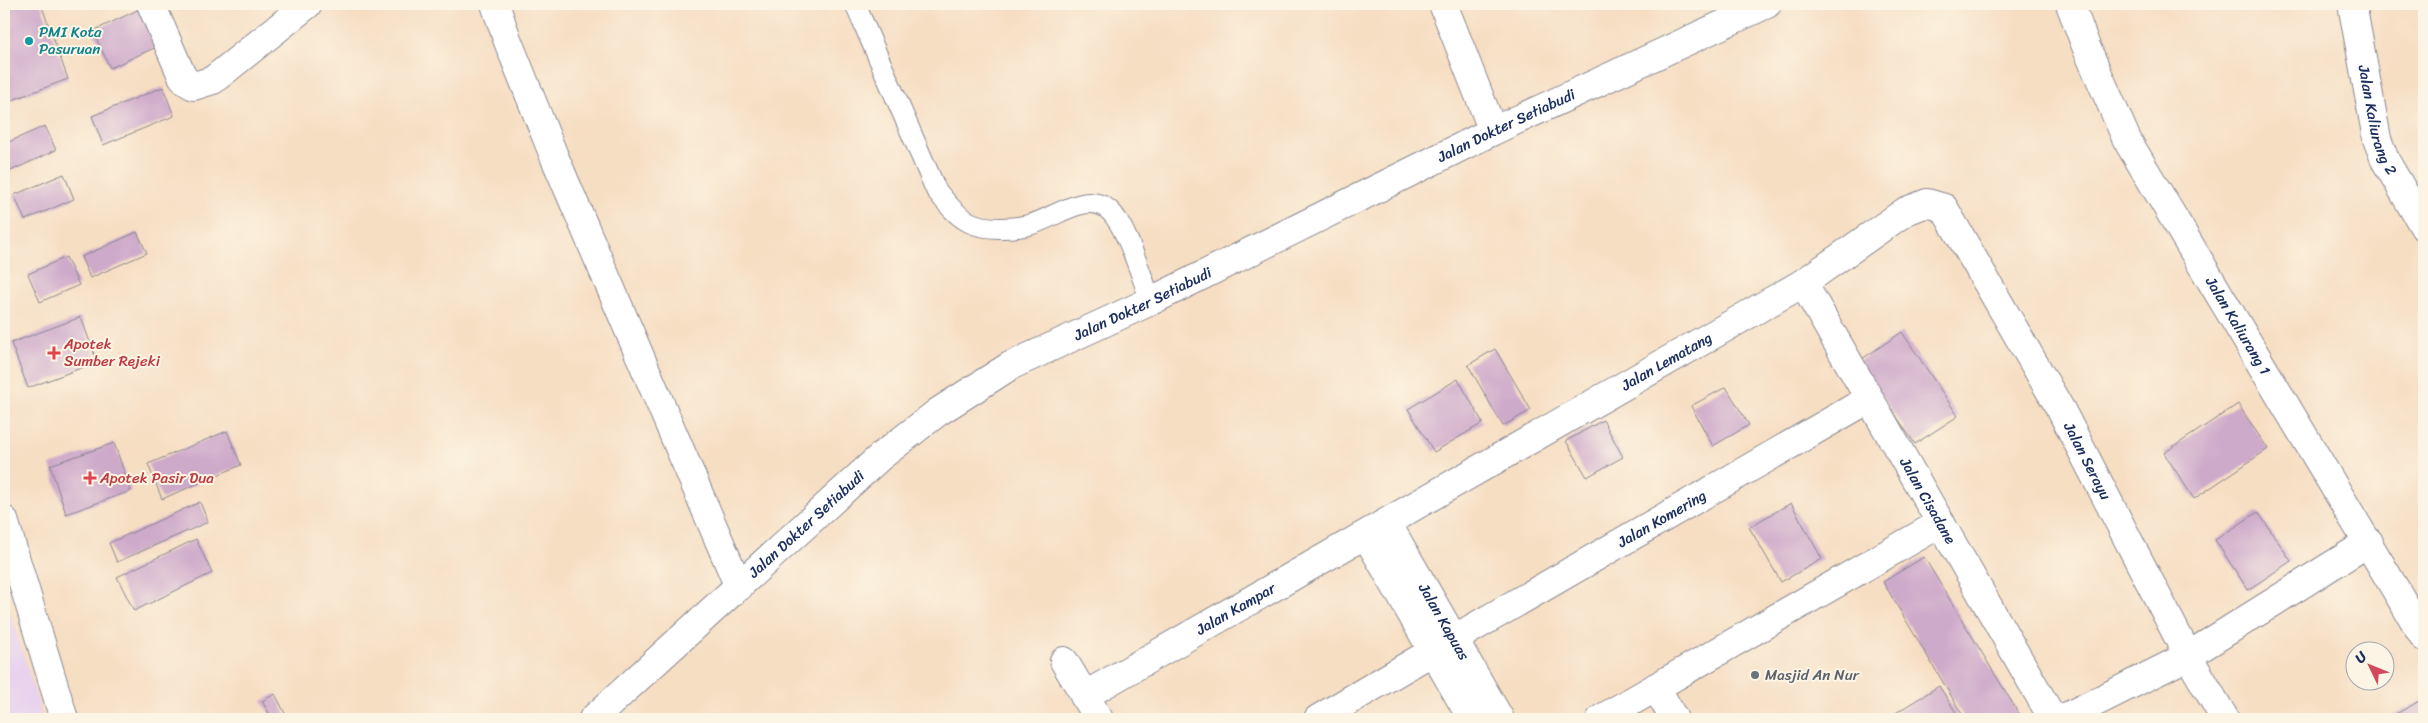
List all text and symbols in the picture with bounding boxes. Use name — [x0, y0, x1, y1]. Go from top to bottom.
place label: PMI Kota Pasuruan — [39, 19, 102, 62]
marker: PMI Kota Pasuruan — [23, 35, 35, 47]
street label: Jalan Kaliurang 2 — [2350, 62, 2404, 181]
street label: Jalan Dokter Setiabudi — [1432, 81, 1580, 170]
street label: Jalan Dokter Setiabudi — [1068, 259, 1217, 348]
street label: Jalan Kaliurang 1 — [2198, 271, 2278, 380]
street label: Jalan Lematang — [1615, 325, 1717, 398]
place label: Apotek Sumber Rejeki — [63, 331, 161, 374]
marker: Apotek Sumber Rejeki — [48, 347, 60, 359]
street label: Jalan Serayu — [2056, 417, 2118, 505]
street label: Jalan Cisadane — [1892, 452, 1963, 549]
street label: Jalan Dokter Setiabudi — [741, 463, 871, 585]
place label: Apotek Pasir Dua — [99, 465, 214, 491]
marker: Apotek Pasir Dua — [84, 472, 96, 484]
street label: Jalan Komering — [1612, 483, 1711, 555]
street label: Jalan Kampar — [1190, 575, 1281, 643]
street label: Jalan Kapuas — [1411, 577, 1477, 665]
north arrow — [2346, 640, 2396, 690]
text: U — [2349, 645, 2374, 669]
place label: Masjid An Nur — [1765, 662, 1860, 688]
marker: Masjid An Nur — [1749, 669, 1761, 681]

